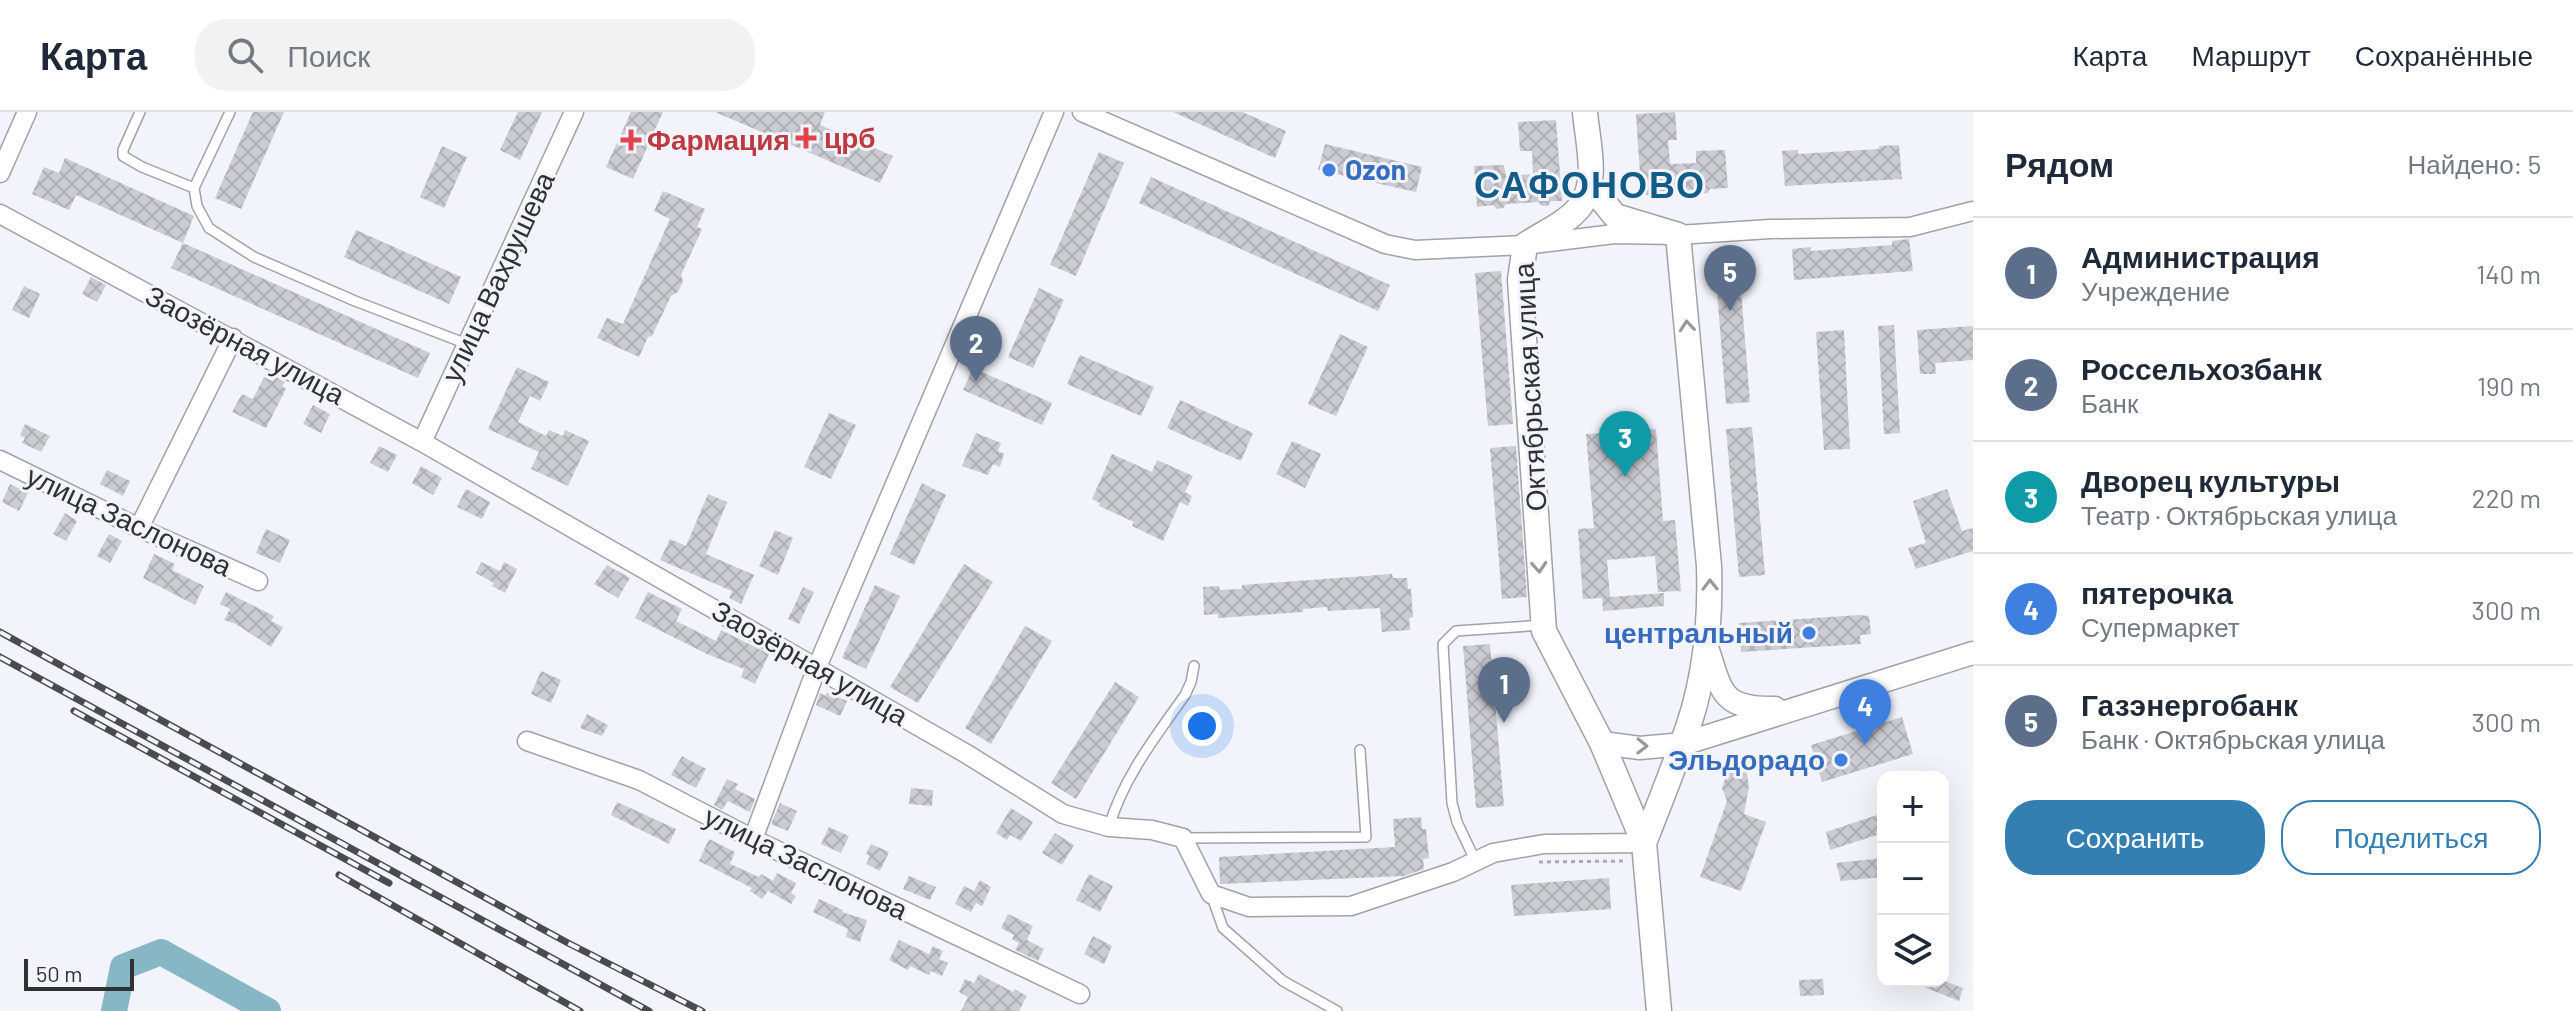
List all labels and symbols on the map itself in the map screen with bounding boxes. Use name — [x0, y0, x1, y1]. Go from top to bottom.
place label: црб — [824, 120, 876, 154]
place label: Фармация — [647, 122, 790, 156]
marker: црб — [795, 127, 817, 149]
marker: Фармация — [622, 131, 640, 149]
place label: Ozon — [1345, 152, 1406, 186]
marker: Ozon — [1320, 161, 1338, 179]
district label: САФОНОВО — [1474, 162, 1706, 205]
street label: улица Вахрушева — [433, 166, 561, 387]
pin: 5 — [1704, 245, 1756, 311]
street label: Октябрьская улица — [1505, 262, 1552, 512]
street label: Заозёрная улица — [140, 277, 351, 411]
pin: 2 — [950, 316, 1002, 382]
one-way arrow — [1678, 319, 1695, 332]
pin: 3 — [1599, 411, 1651, 477]
street label: улица Заслонова — [21, 458, 238, 583]
one-way arrow — [1530, 561, 1547, 574]
one-way arrow — [1701, 578, 1719, 591]
street label: Заозёрная улица — [707, 592, 915, 732]
place label: центральный — [1604, 615, 1793, 649]
marker: центральный — [1800, 624, 1818, 642]
pin: 1 — [1478, 657, 1530, 723]
pin: 4 — [1839, 679, 1891, 745]
your location — [1182, 706, 1222, 746]
one-way arrow — [1636, 737, 1649, 755]
place label: Эльдорадо — [1668, 742, 1825, 776]
marker: Эльдорадо — [1832, 751, 1850, 769]
street label: улица Заслонова — [699, 798, 914, 926]
scale bar — [24, 955, 134, 991]

